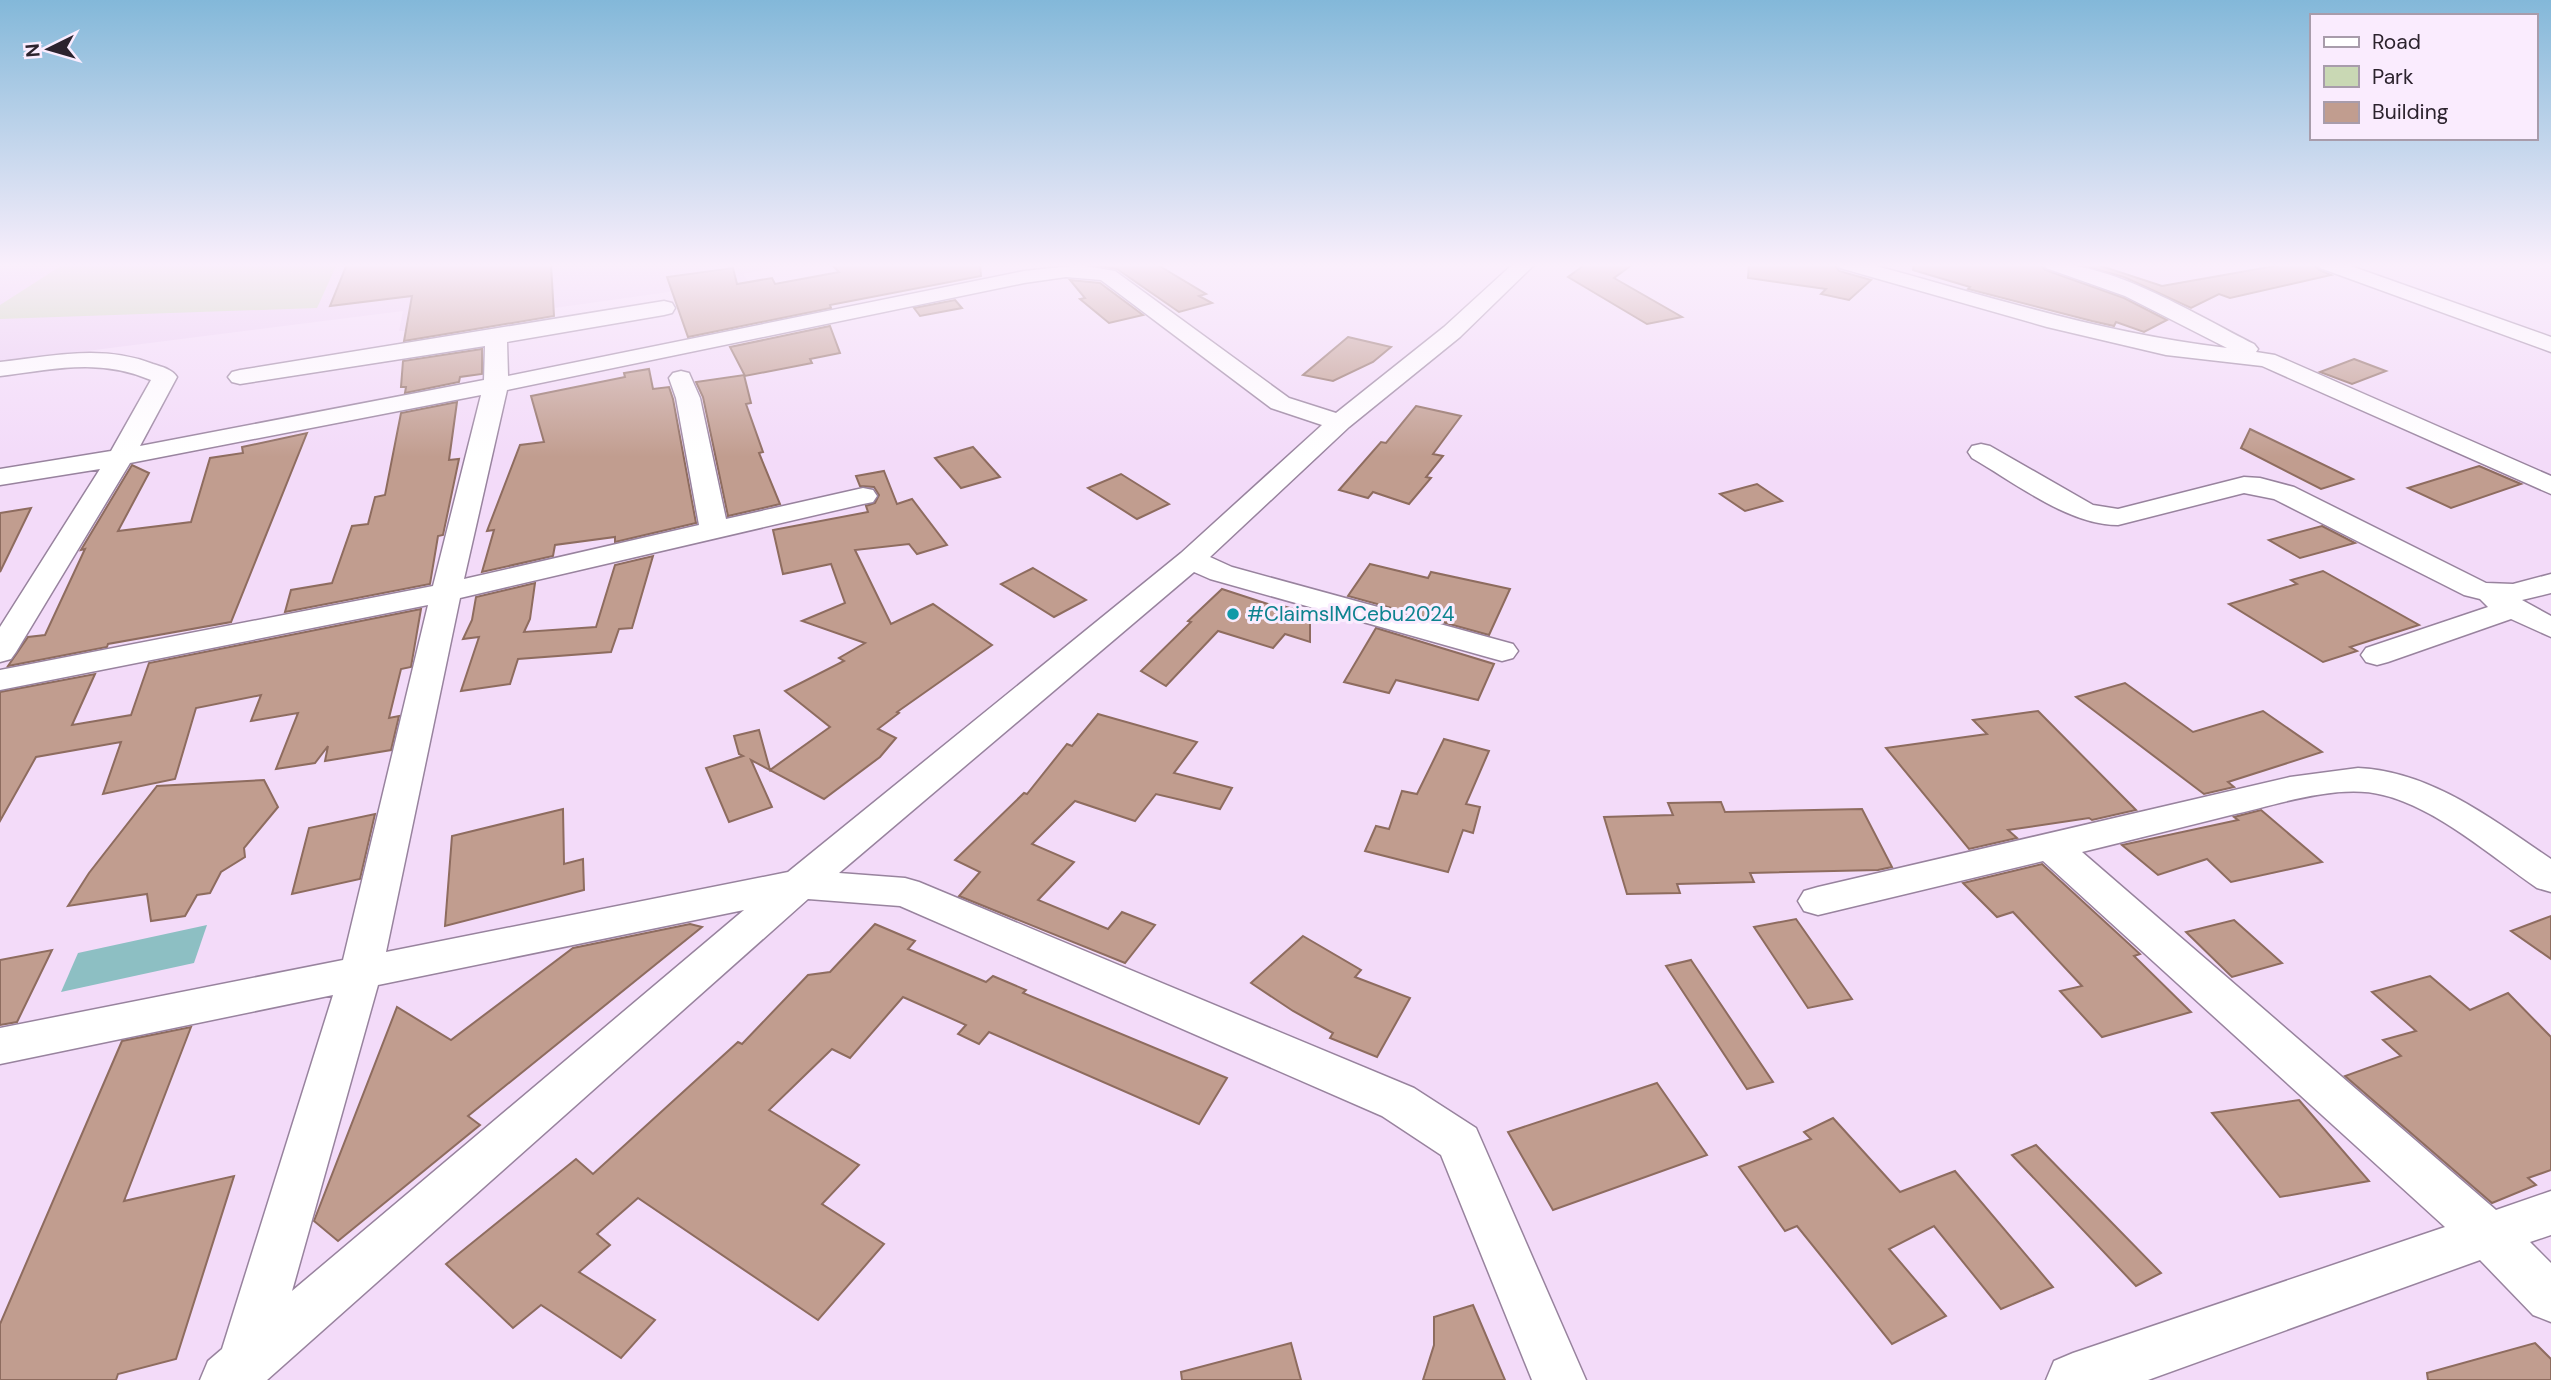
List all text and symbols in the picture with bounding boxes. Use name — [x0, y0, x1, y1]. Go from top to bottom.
north arrow — [14, 14, 84, 84]
legend — [2310, 14, 2537, 140]
text: Road — [2372, 28, 2421, 56]
text: N — [20, 42, 46, 58]
text: Park — [2372, 63, 2414, 91]
text: Building — [2372, 98, 2449, 126]
place label: #ClaimsIMCebu2024 — [1247, 600, 1455, 628]
marker: #ClaimsIMCebu2024 — [1225, 606, 1241, 622]

